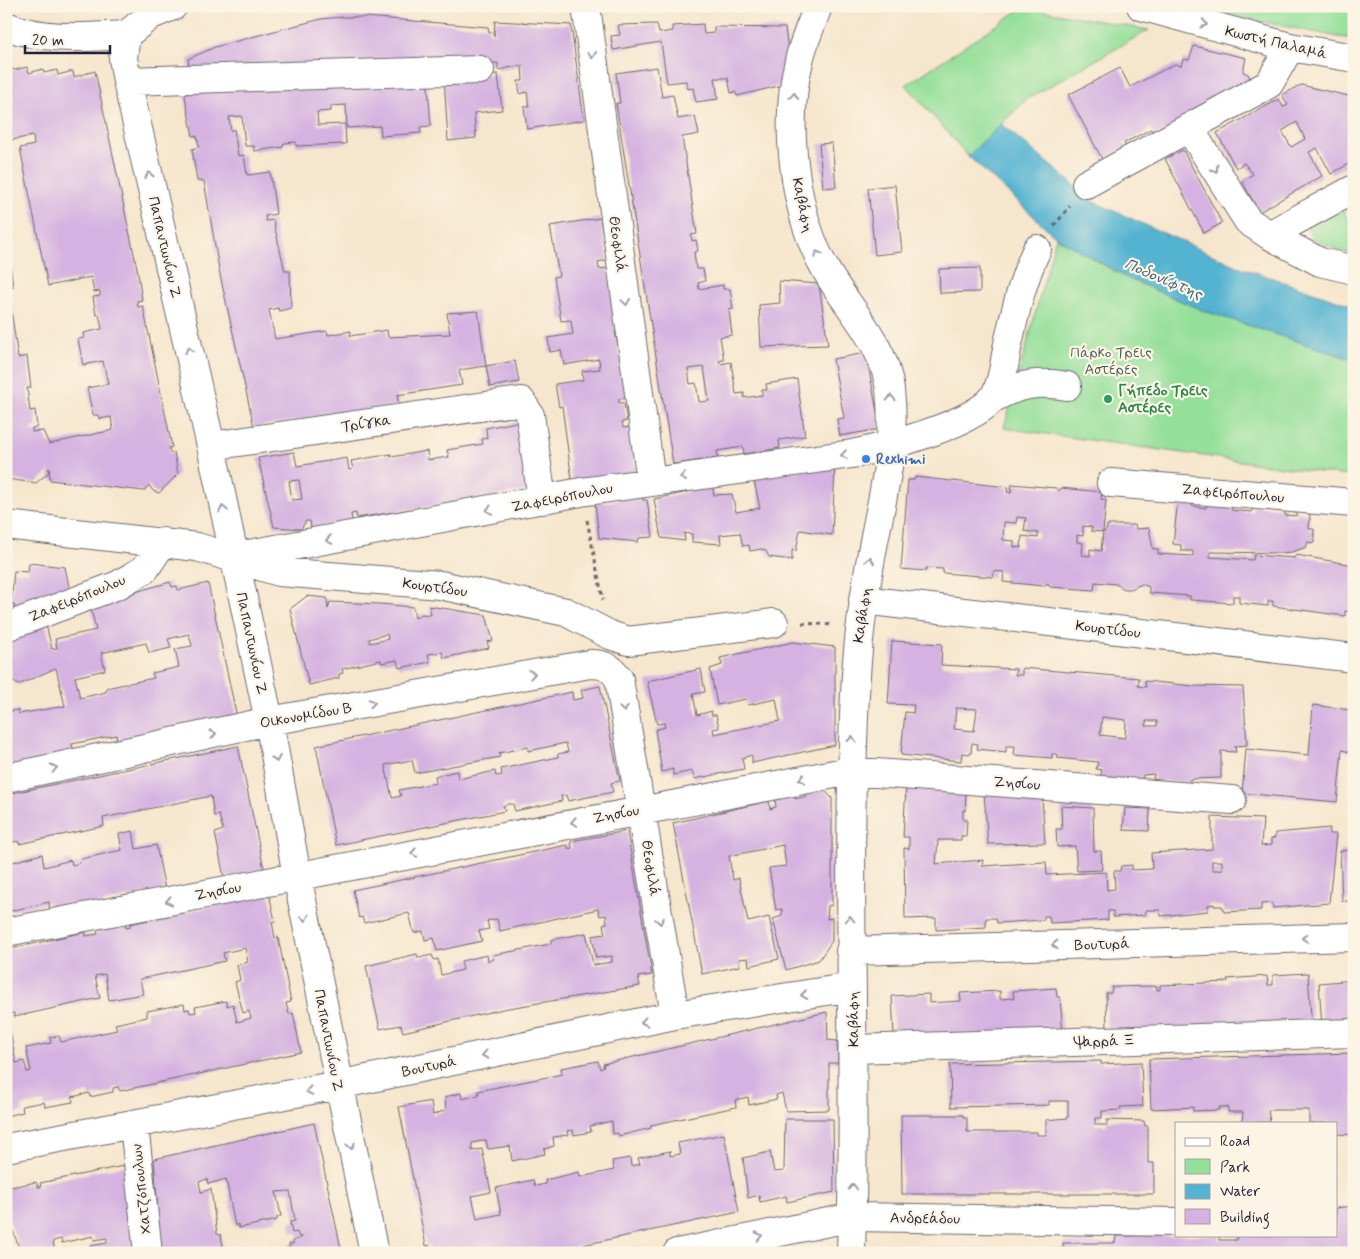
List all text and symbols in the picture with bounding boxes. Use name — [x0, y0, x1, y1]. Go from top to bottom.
one-way arrow — [1200, 19, 1208, 29]
scale bar — [25, 22, 110, 54]
street label: Κωστή Παλαμά — [1223, 22, 1329, 65]
text: 20 m — [32, 31, 64, 51]
one-way arrow — [587, 50, 597, 59]
one-way arrow — [788, 92, 799, 100]
one-way arrow — [1209, 163, 1218, 173]
one-way arrow — [144, 170, 155, 179]
street label: Καβάφη — [786, 176, 818, 235]
street label: Παπαντωνίου Ζ — [143, 195, 186, 301]
street label: Θεοφιλά — [603, 215, 631, 274]
one-way arrow — [814, 251, 824, 260]
water label: Ποδονίφτης — [1121, 254, 1206, 305]
one-way arrow — [621, 298, 631, 307]
park label: Πάρκο Τρεις Αστέρες — [1070, 343, 1152, 380]
one-way arrow — [184, 346, 195, 355]
place label: Γήπεδο Τρεις Αστέρες — [1118, 381, 1208, 418]
one-way arrow — [885, 393, 896, 401]
marker: Γήπεδο Τρεις Αστέρες — [1102, 393, 1114, 405]
street label: Τρίγκα — [340, 411, 393, 437]
one-way arrow — [840, 449, 848, 460]
place label: Rexhimi — [876, 450, 926, 470]
marker: Rexhimi — [860, 453, 872, 465]
one-way arrow — [679, 471, 688, 481]
street label: Ζαφειρόπουλου — [510, 478, 615, 518]
street label: Ζαφειρόπουλου — [1181, 480, 1285, 508]
one-way arrow — [219, 505, 229, 513]
one-way arrow — [484, 505, 493, 515]
one-way arrow — [325, 534, 333, 544]
one-way arrow — [865, 556, 875, 565]
street label: Ζαφειρόπουλου — [26, 570, 129, 627]
street label: Κουρτίδου — [401, 574, 469, 602]
street label: Καβάφη — [849, 586, 877, 644]
street label: Παπαντωνίου Ζ — [230, 591, 272, 697]
street label: Κουρτίδου — [1074, 616, 1142, 644]
one-way arrow — [528, 670, 537, 680]
street label: Οικονομίδου Β — [258, 698, 354, 734]
one-way arrow — [368, 698, 377, 708]
one-way arrow — [619, 705, 629, 714]
one-way arrow — [208, 729, 217, 739]
one-way arrow — [847, 735, 858, 743]
one-way arrow — [270, 754, 280, 763]
one-way arrow — [49, 763, 58, 774]
street label: Ζησίου — [993, 772, 1041, 796]
one-way arrow — [798, 774, 807, 784]
street label: Ζησίου — [591, 801, 641, 829]
one-way arrow — [569, 816, 578, 827]
street label: Θεοφιλά — [636, 839, 664, 898]
one-way arrow — [410, 847, 419, 858]
street label: Ζησίου — [193, 878, 243, 906]
one-way arrow — [165, 895, 173, 905]
one-way arrow — [299, 914, 310, 923]
one-way arrow — [845, 915, 855, 922]
one-way arrow — [654, 917, 664, 926]
one-way arrow — [1301, 933, 1309, 944]
street label: Βουτυρά — [1074, 934, 1131, 956]
one-way arrow — [1051, 940, 1058, 950]
street label: Παπαντωνίου Ζ — [308, 988, 348, 1094]
one-way arrow — [800, 989, 809, 999]
street label: Καβάφη — [844, 991, 864, 1047]
one-way arrow — [640, 1016, 649, 1027]
street label: Ψαρρά Ξ — [1073, 1031, 1134, 1053]
one-way arrow — [481, 1049, 489, 1059]
street label: Βουτυρά — [400, 1051, 459, 1083]
one-way arrow — [304, 1085, 313, 1095]
legend — [1175, 1122, 1338, 1236]
text: Road — [1220, 1132, 1250, 1152]
street label: Χατζόπουλων — [127, 1142, 157, 1235]
one-way arrow — [345, 1142, 356, 1151]
text: Park — [1220, 1158, 1250, 1178]
one-way arrow — [848, 1182, 858, 1190]
text: Water — [1220, 1182, 1260, 1202]
street label: Ανδρεάδου — [890, 1208, 961, 1230]
text: Building — [1220, 1208, 1270, 1229]
one-way arrow — [755, 1231, 764, 1242]

